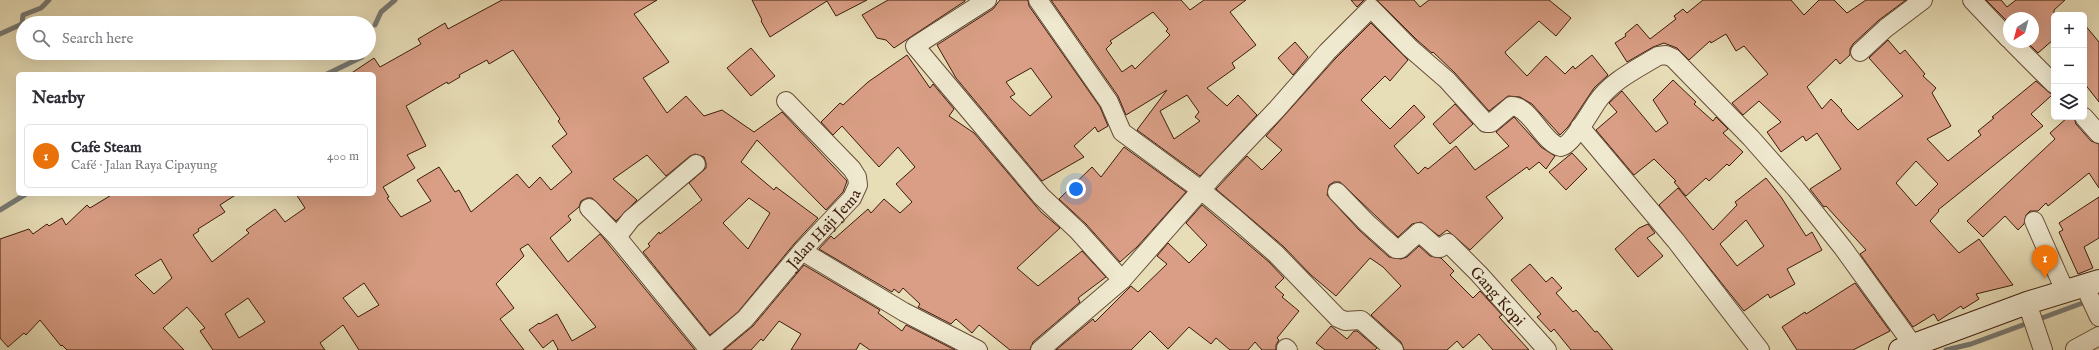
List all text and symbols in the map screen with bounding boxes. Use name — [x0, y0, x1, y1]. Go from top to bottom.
north arrow — [2003, 12, 2039, 48]
map controls — [2051, 12, 2087, 120]
button: + — [2051, 12, 2087, 48]
search box — [16, 16, 376, 60]
icon: search — [30, 27, 52, 49]
text: Search here — [62, 29, 133, 48]
button: − — [2051, 48, 2087, 84]
button: layers — [2051, 84, 2087, 120]
text: Nearby — [32, 88, 85, 109]
text: Cafe Steam — [71, 138, 142, 157]
text: 1 — [44, 148, 48, 165]
text: 400 m — [327, 148, 359, 165]
text: Café · Jalan Raya Cipayung — [71, 157, 217, 174]
your location — [1066, 179, 1086, 199]
street label: Jalan Haji Jema — [782, 187, 867, 275]
pin: 1 — [2032, 245, 2058, 278]
street label: Gang Kopi — [1465, 263, 1529, 331]

